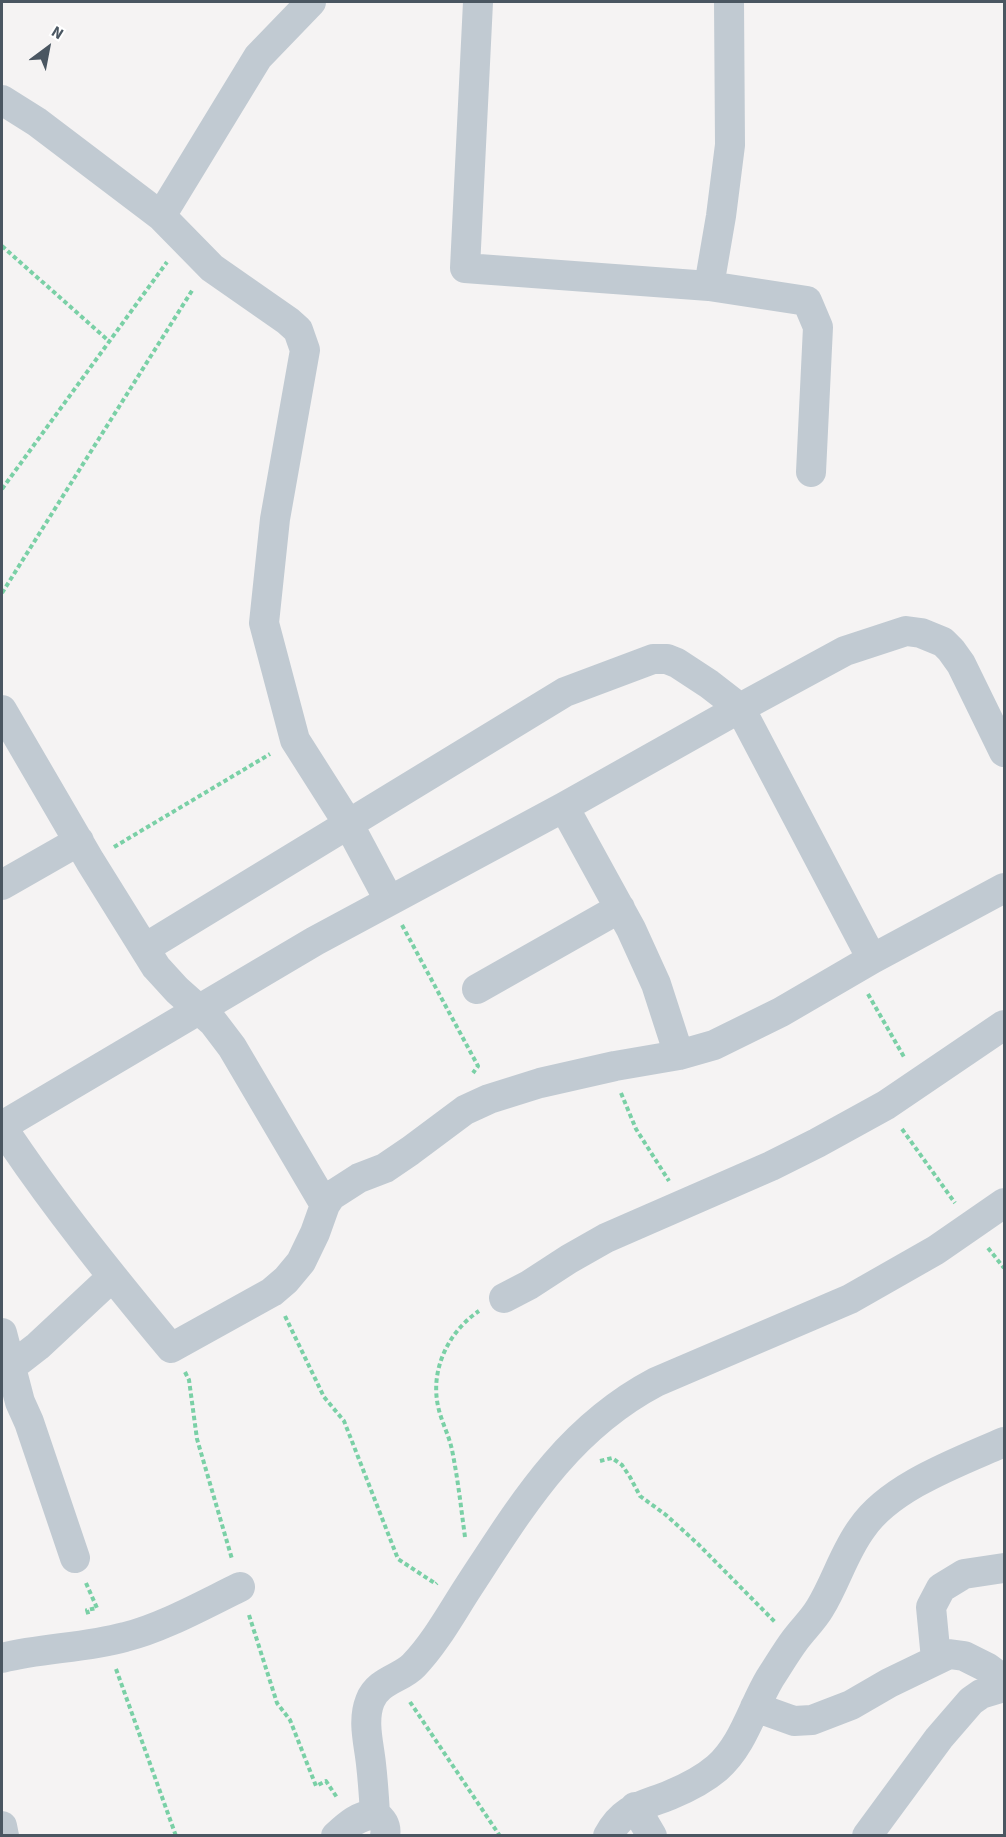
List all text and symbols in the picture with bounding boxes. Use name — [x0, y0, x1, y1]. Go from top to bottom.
north arrow — [18, 18, 78, 78]
text: N — [47, 21, 68, 45]

